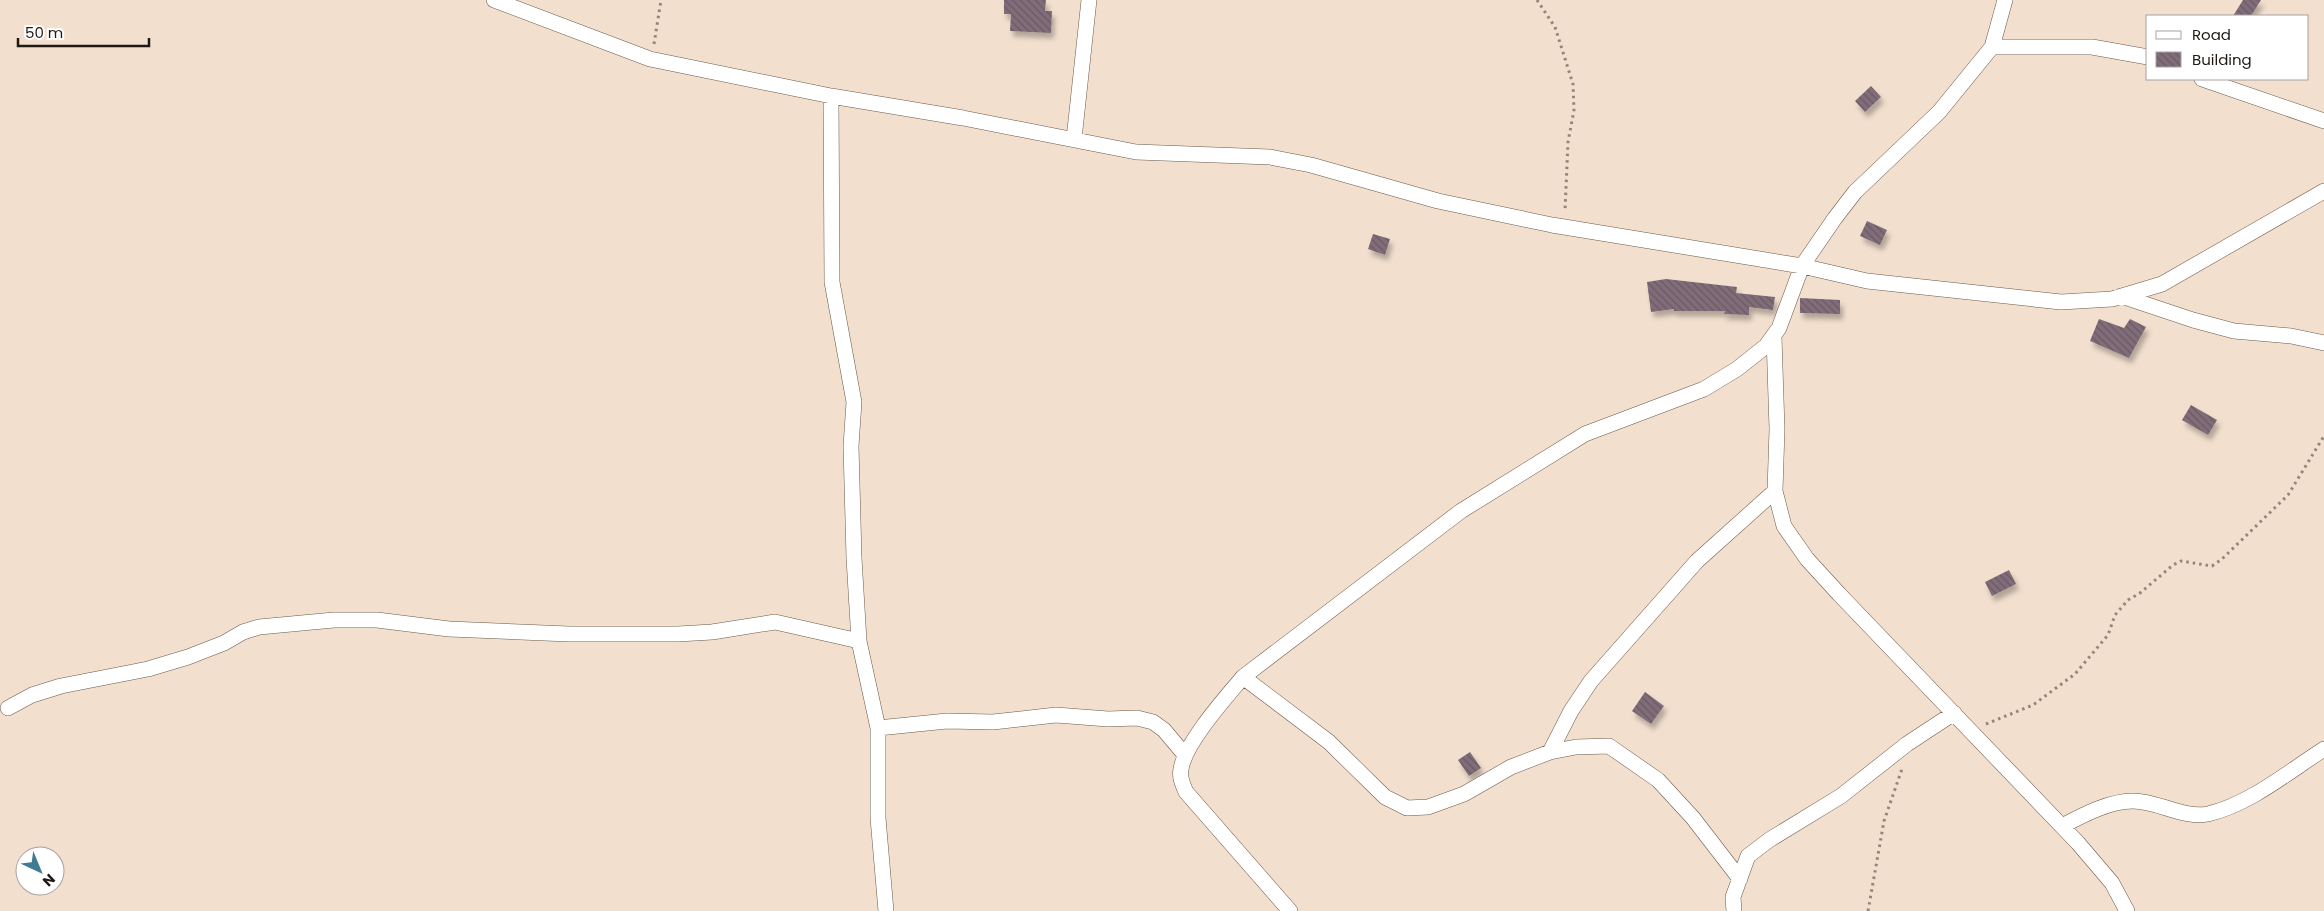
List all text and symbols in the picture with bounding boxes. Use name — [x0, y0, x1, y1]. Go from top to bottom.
scale bar — [18, 15, 149, 47]
legend — [2146, 15, 2309, 80]
text: 50 m — [25, 22, 63, 43]
text: Road — [2192, 24, 2231, 45]
text: Building — [2192, 49, 2252, 70]
north arrow — [15, 846, 65, 896]
text: N — [38, 870, 60, 891]

